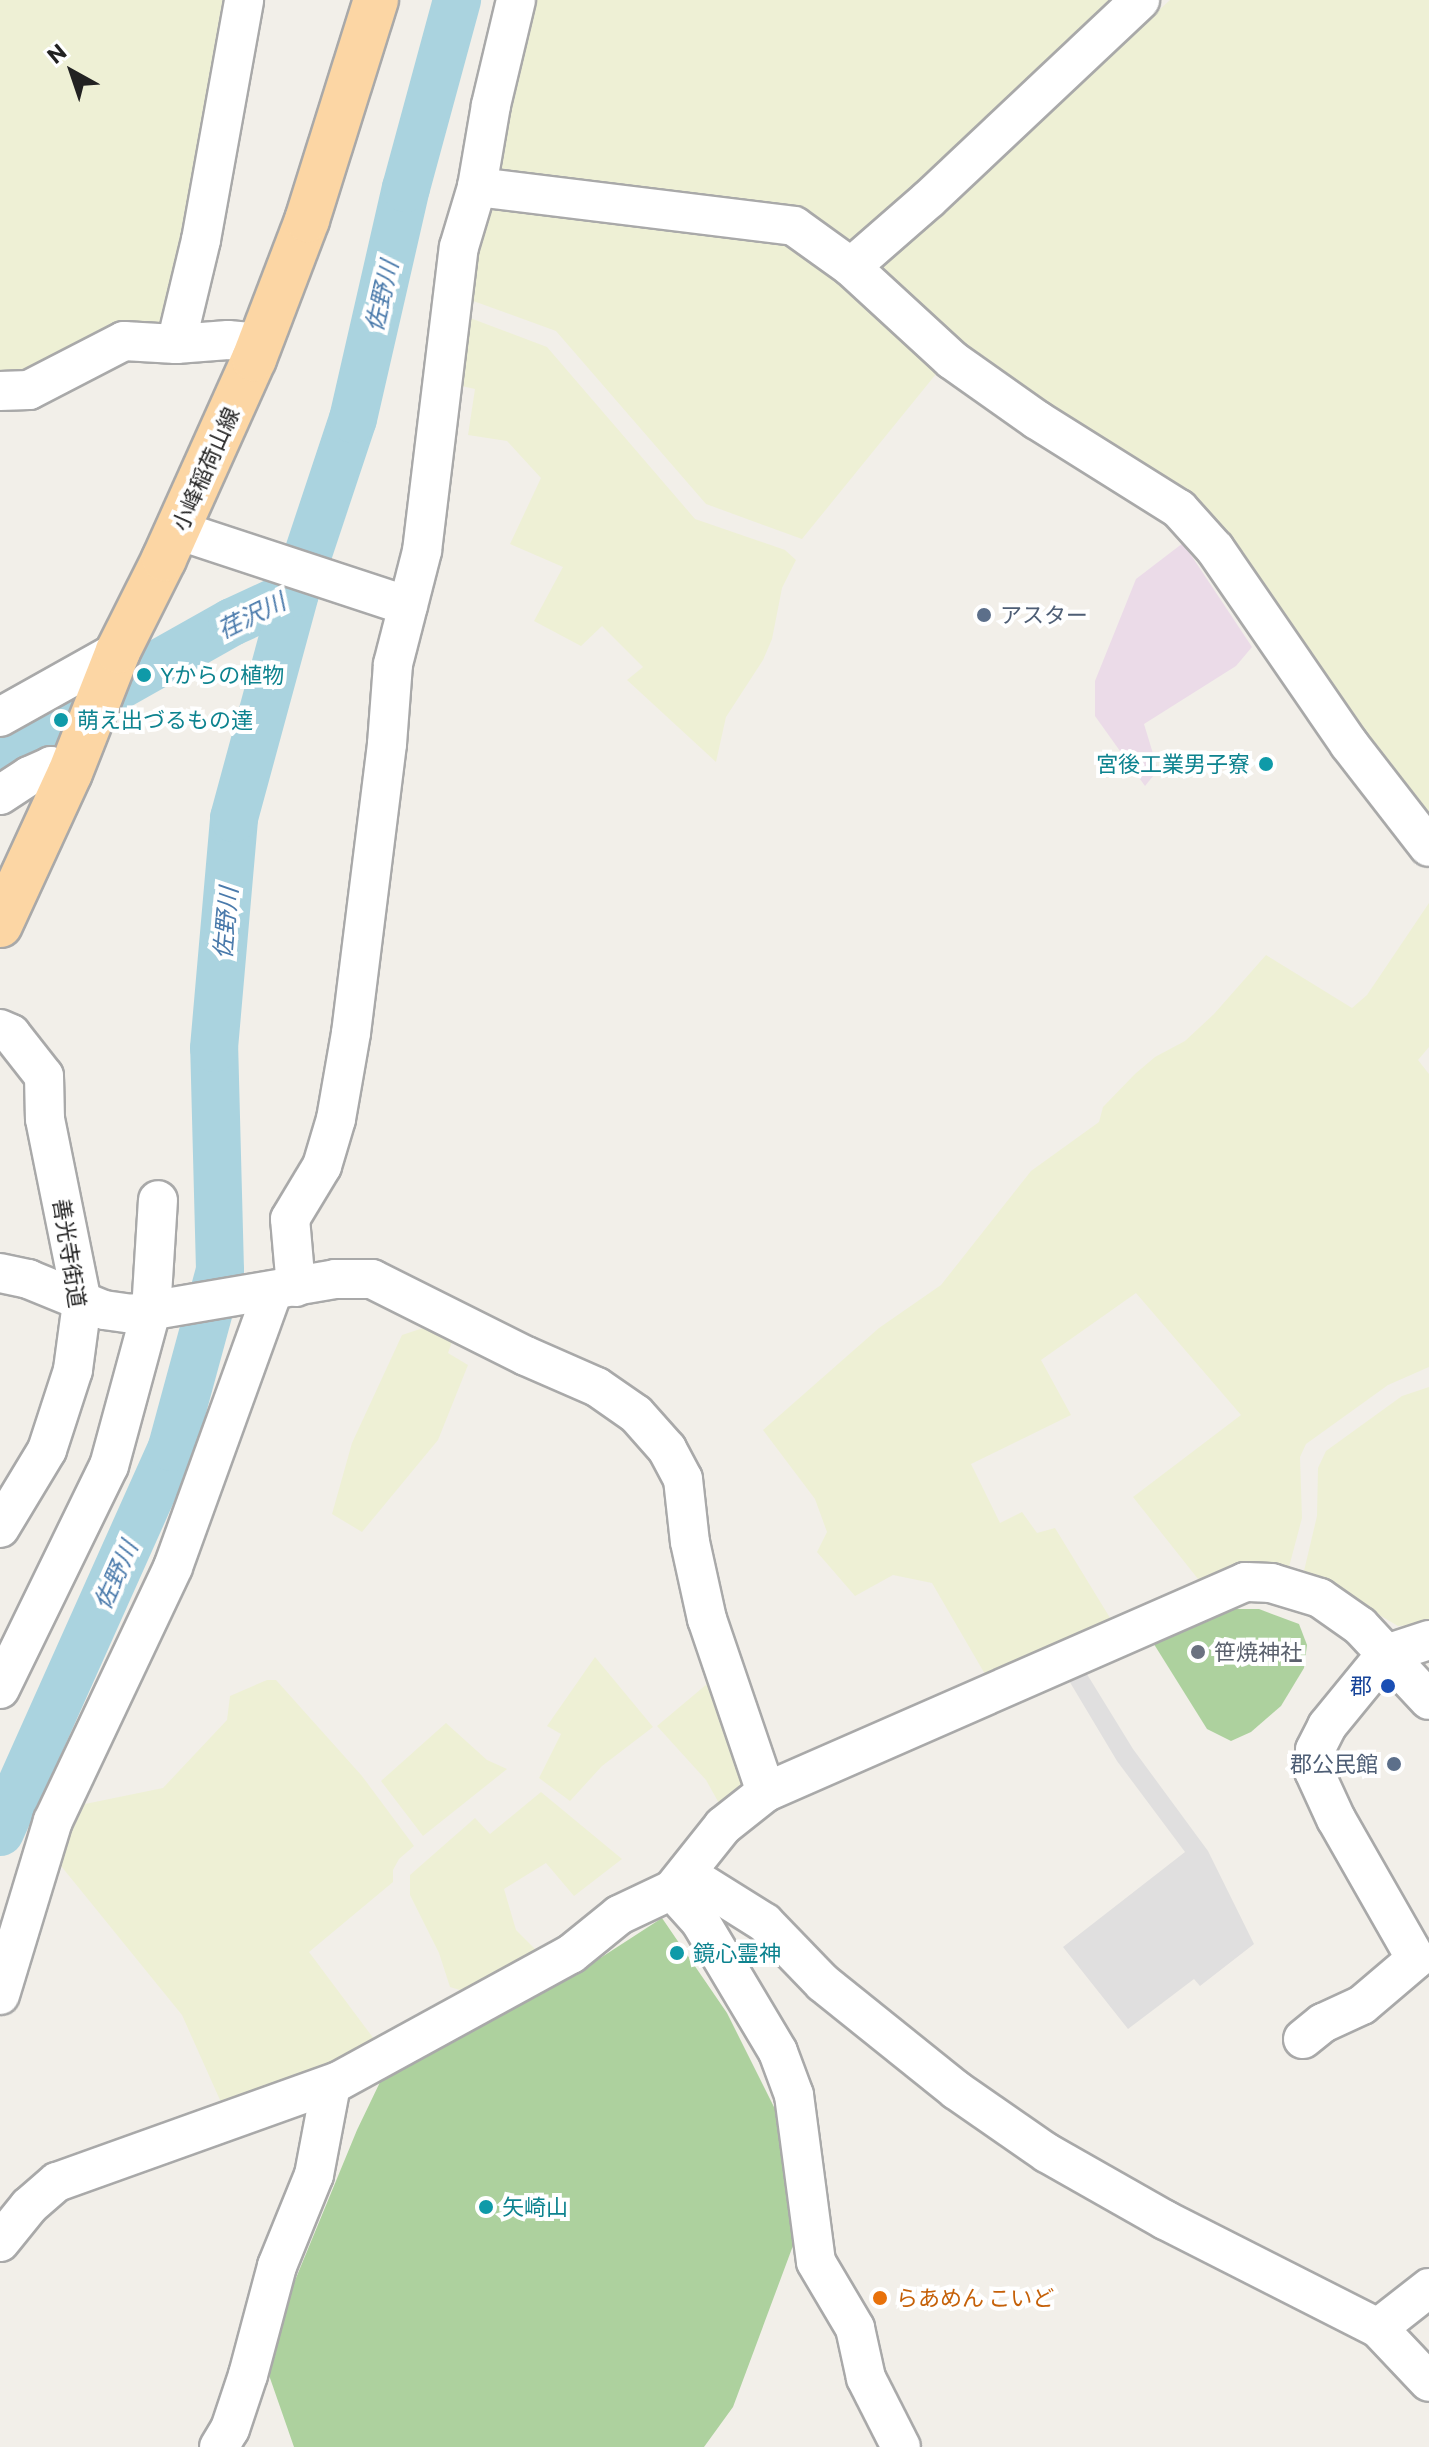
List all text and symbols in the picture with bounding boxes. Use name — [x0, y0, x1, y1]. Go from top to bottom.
north arrow — [32, 32, 112, 112]
text: N — [41, 38, 71, 69]
water label: 佐野川 — [359, 258, 403, 334]
street label: 小峰稲荷山線 — [166, 403, 244, 535]
water label: 荏沢川 — [212, 586, 290, 644]
place label: アスター — [1000, 602, 1088, 628]
marker: アスター — [975, 606, 993, 624]
place label: Yからの植物 — [160, 662, 284, 688]
marker: Yからの植物 — [135, 666, 153, 684]
place label: 萌え出づるもの達 — [77, 707, 253, 733]
marker: 萌え出づるもの達 — [52, 711, 70, 729]
place label: 宮後工業男子寮 — [1096, 751, 1250, 777]
marker: 宮後工業男子寮 — [1257, 755, 1275, 773]
water label: 佐野川 — [208, 886, 242, 960]
street label: 善光寺街道 — [48, 1197, 92, 1309]
water label: 佐野川 — [87, 1536, 143, 1614]
place label: 笹焼神社 — [1214, 1639, 1302, 1665]
marker: 笹焼神社 — [1189, 1643, 1207, 1661]
place label: 郡 — [1350, 1673, 1372, 1699]
marker: 郡 — [1379, 1677, 1397, 1695]
place label: 郡公民館 — [1290, 1751, 1378, 1777]
marker: 郡公民館 — [1385, 1755, 1403, 1773]
place label: 鏡心霊神 — [693, 1940, 781, 1966]
marker: 鏡心霊神 — [668, 1944, 686, 1962]
place label: 矢崎山 — [502, 2194, 568, 2220]
marker: 矢崎山 — [477, 2198, 495, 2216]
place label: らあめん こいど — [896, 2285, 1054, 2311]
marker: らあめん こいど — [871, 2289, 889, 2307]

